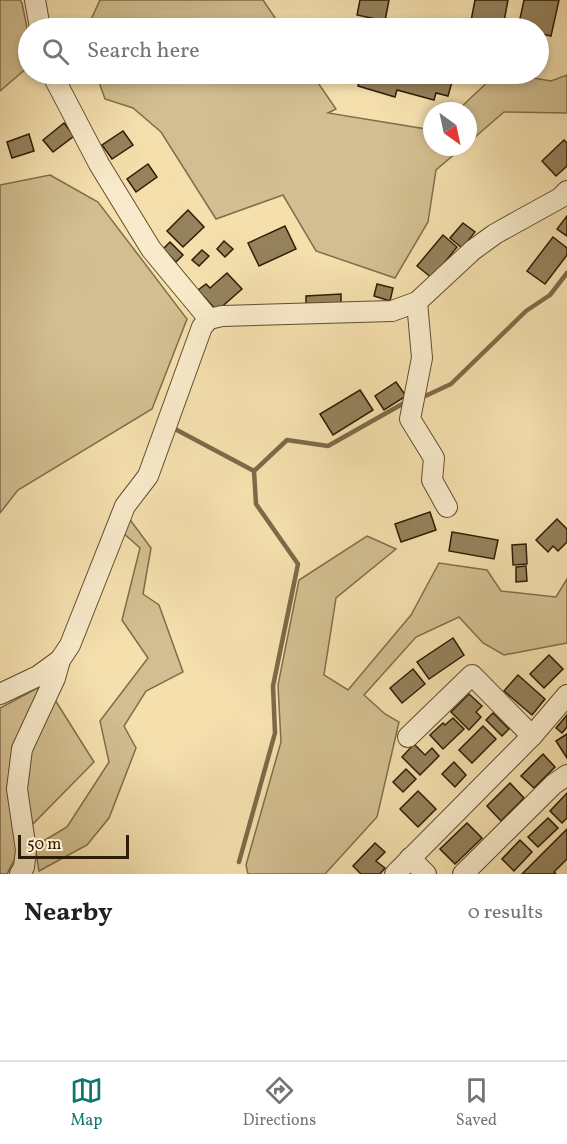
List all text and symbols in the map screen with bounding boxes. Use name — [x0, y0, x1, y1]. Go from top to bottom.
search box — [18, 18, 549, 84]
icon: search — [39, 35, 72, 68]
text: Search here — [87, 36, 200, 67]
north arrow — [423, 102, 477, 156]
scale bar — [18, 832, 129, 860]
text: 50 m — [27, 834, 61, 856]
text: Nearby — [24, 895, 113, 931]
text: 0 results — [468, 899, 543, 927]
tab: Map — [70, 1074, 103, 1132]
tab: Directions — [243, 1074, 316, 1132]
tab: Saved — [456, 1074, 497, 1132]

